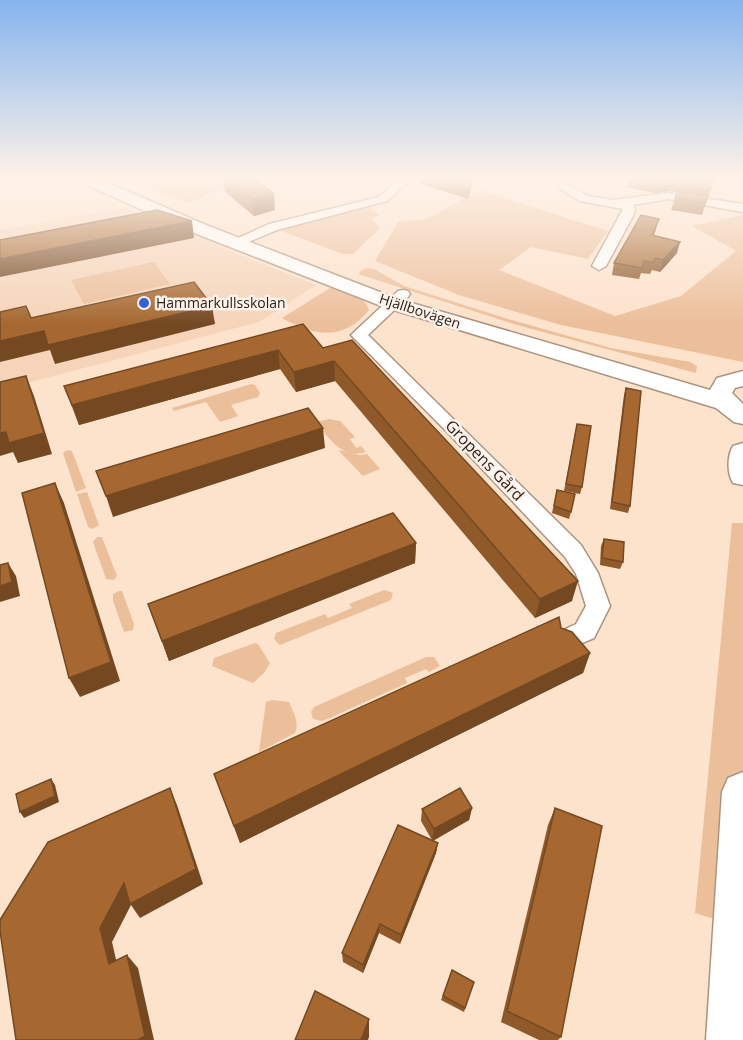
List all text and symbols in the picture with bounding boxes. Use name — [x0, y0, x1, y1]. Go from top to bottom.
street label: Hjällbovägen — [377, 288, 463, 333]
place label: Hammarkullsskolan — [156, 293, 286, 312]
marker: Hammarkullsskolan — [137, 296, 151, 310]
street label: Gropens Gård — [441, 415, 529, 505]

